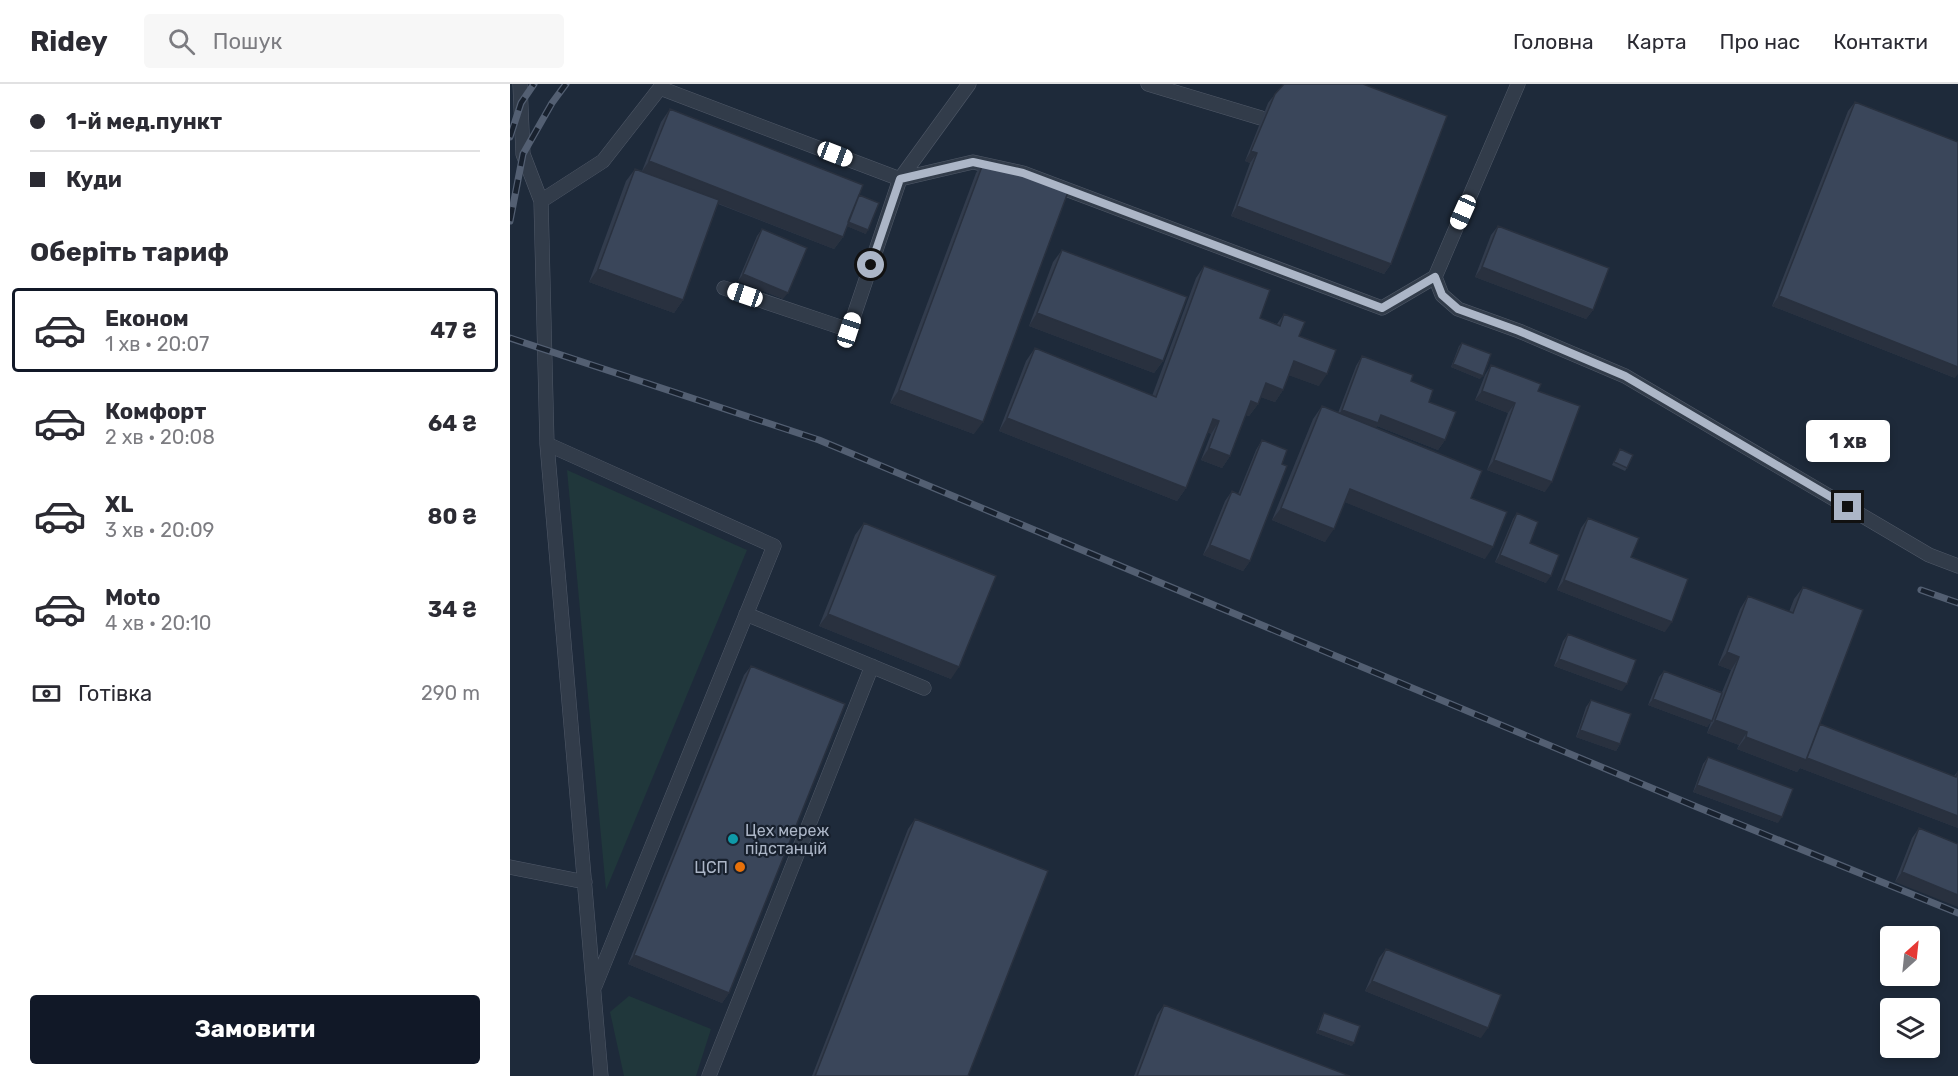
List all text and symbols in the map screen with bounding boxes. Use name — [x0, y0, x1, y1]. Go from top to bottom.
search box — [144, 14, 564, 68]
text: Ridey — [30, 25, 108, 58]
icon: search — [165, 25, 198, 58]
text: Пошук — [213, 28, 282, 55]
text: Головна — [1513, 29, 1594, 54]
text: Карта — [1627, 29, 1687, 54]
text: Про нас — [1720, 29, 1800, 54]
text: Контакти — [1833, 29, 1928, 54]
text: 1-й мед.пункт — [66, 108, 222, 135]
car — [815, 139, 855, 169]
text: Куди — [66, 166, 122, 193]
car — [1447, 192, 1479, 232]
text: Оберіть тариф — [30, 236, 229, 268]
route start — [857, 251, 884, 278]
car — [725, 281, 765, 309]
icon: car — [33, 303, 87, 357]
text: Економ — [105, 305, 189, 332]
car — [835, 310, 863, 350]
text: 47 ₴ — [430, 317, 477, 344]
text: 1 хв · 20:07 — [105, 332, 209, 356]
icon: car — [33, 396, 87, 450]
text: Комфорт — [105, 398, 206, 425]
text: 64 ₴ — [428, 410, 477, 437]
callout: 1 хв — [1806, 420, 1890, 462]
text: 2 хв · 20:08 — [105, 425, 215, 449]
text: 1 хв — [1829, 429, 1867, 453]
icon: car — [33, 489, 87, 543]
text: XL — [105, 491, 133, 518]
route end — [1834, 493, 1861, 520]
text: 80 ₴ — [428, 503, 477, 530]
text: 3 хв · 20:09 — [105, 518, 214, 542]
icon: car — [33, 582, 87, 636]
text: Moto — [105, 584, 160, 611]
text: 34 ₴ — [428, 596, 477, 623]
text: 4 хв · 20:10 — [105, 611, 212, 635]
icon: cash — [30, 677, 63, 710]
text: Готівка — [78, 680, 152, 707]
text: 290 m — [421, 681, 480, 705]
place label: Цех мереж підстанцій — [745, 821, 830, 858]
marker: Цех мереж підстанцій — [726, 832, 740, 846]
place label: ЦСП — [694, 858, 728, 877]
marker: ЦСП — [733, 860, 747, 874]
north arrow — [1880, 926, 1940, 986]
map controls — [1880, 926, 1940, 1058]
button: Замовити — [30, 995, 480, 1064]
button: layers — [1880, 998, 1940, 1058]

